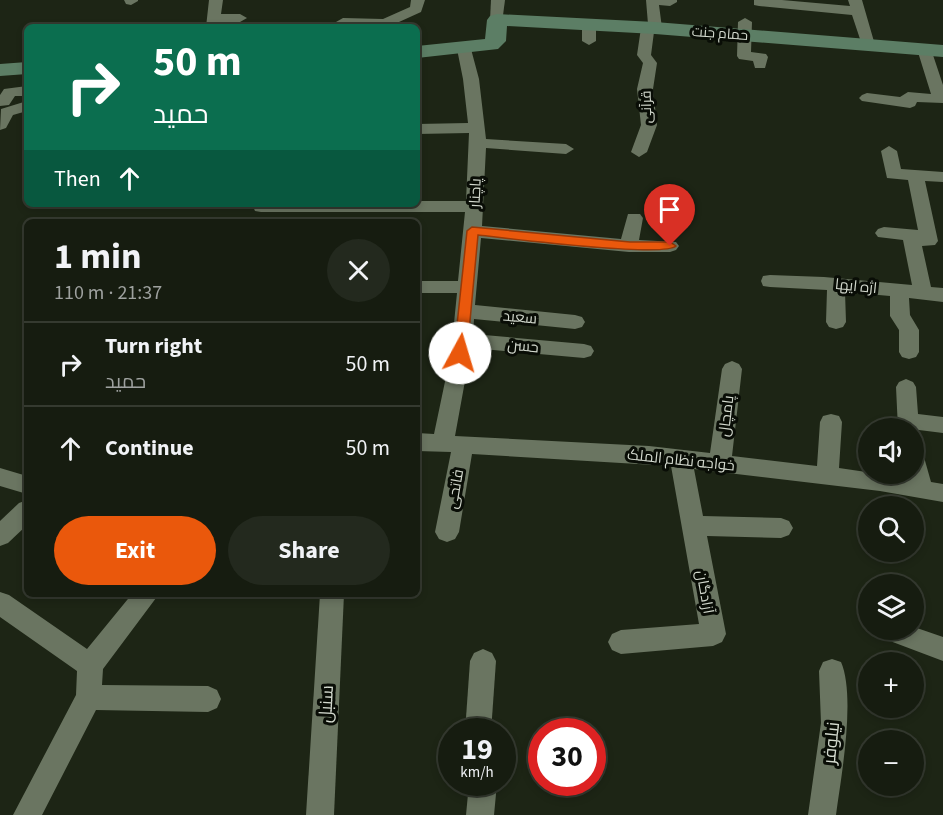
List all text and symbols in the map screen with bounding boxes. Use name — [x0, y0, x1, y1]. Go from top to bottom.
street label: حمام جنت — [691, 22, 749, 46]
text: 50 m — [153, 32, 242, 92]
icon: right — [54, 48, 132, 126]
street label: قرآنی — [637, 91, 657, 123]
text: حمید — [153, 95, 209, 134]
icon: ahead — [113, 162, 146, 195]
text: Then — [54, 163, 101, 195]
street label: پاچنار — [464, 178, 487, 209]
pin — [644, 184, 695, 246]
icon: arrive — [653, 193, 686, 226]
text: 1 min — [54, 231, 142, 282]
button: close — [327, 239, 390, 302]
street label: اژه ایها — [834, 274, 878, 299]
text: 110 m · 21:37 — [54, 279, 162, 307]
street label: سعید — [502, 306, 538, 329]
position arrow — [428, 321, 492, 385]
text: Turn right — [105, 330, 202, 362]
street label: حسن — [506, 335, 540, 358]
icon: right — [54, 348, 87, 381]
text: 50 m — [345, 348, 390, 380]
text: حمید — [105, 368, 146, 396]
street label: پامچال — [714, 394, 739, 438]
map controls — [858, 418, 924, 796]
button: sound — [858, 418, 924, 484]
icon: ahead — [54, 432, 87, 465]
text: Continue — [105, 432, 194, 464]
text: 50 m — [345, 432, 390, 464]
street label: خواجه نظام الملک — [626, 444, 736, 477]
street label: فاتحی — [442, 468, 469, 511]
button: search — [858, 496, 924, 562]
button: Exit — [54, 516, 216, 585]
button: Share — [228, 516, 390, 585]
street label: آزادگان — [690, 569, 719, 615]
button: layers — [858, 574, 924, 640]
button: + — [858, 652, 924, 718]
street label: سنبل — [313, 684, 340, 724]
speed limit sign: 30 — [528, 718, 606, 796]
street label: نیلوفر — [817, 721, 846, 766]
text: 19 — [461, 728, 493, 771]
button: − — [858, 730, 924, 796]
text: km/h — [460, 762, 494, 783]

